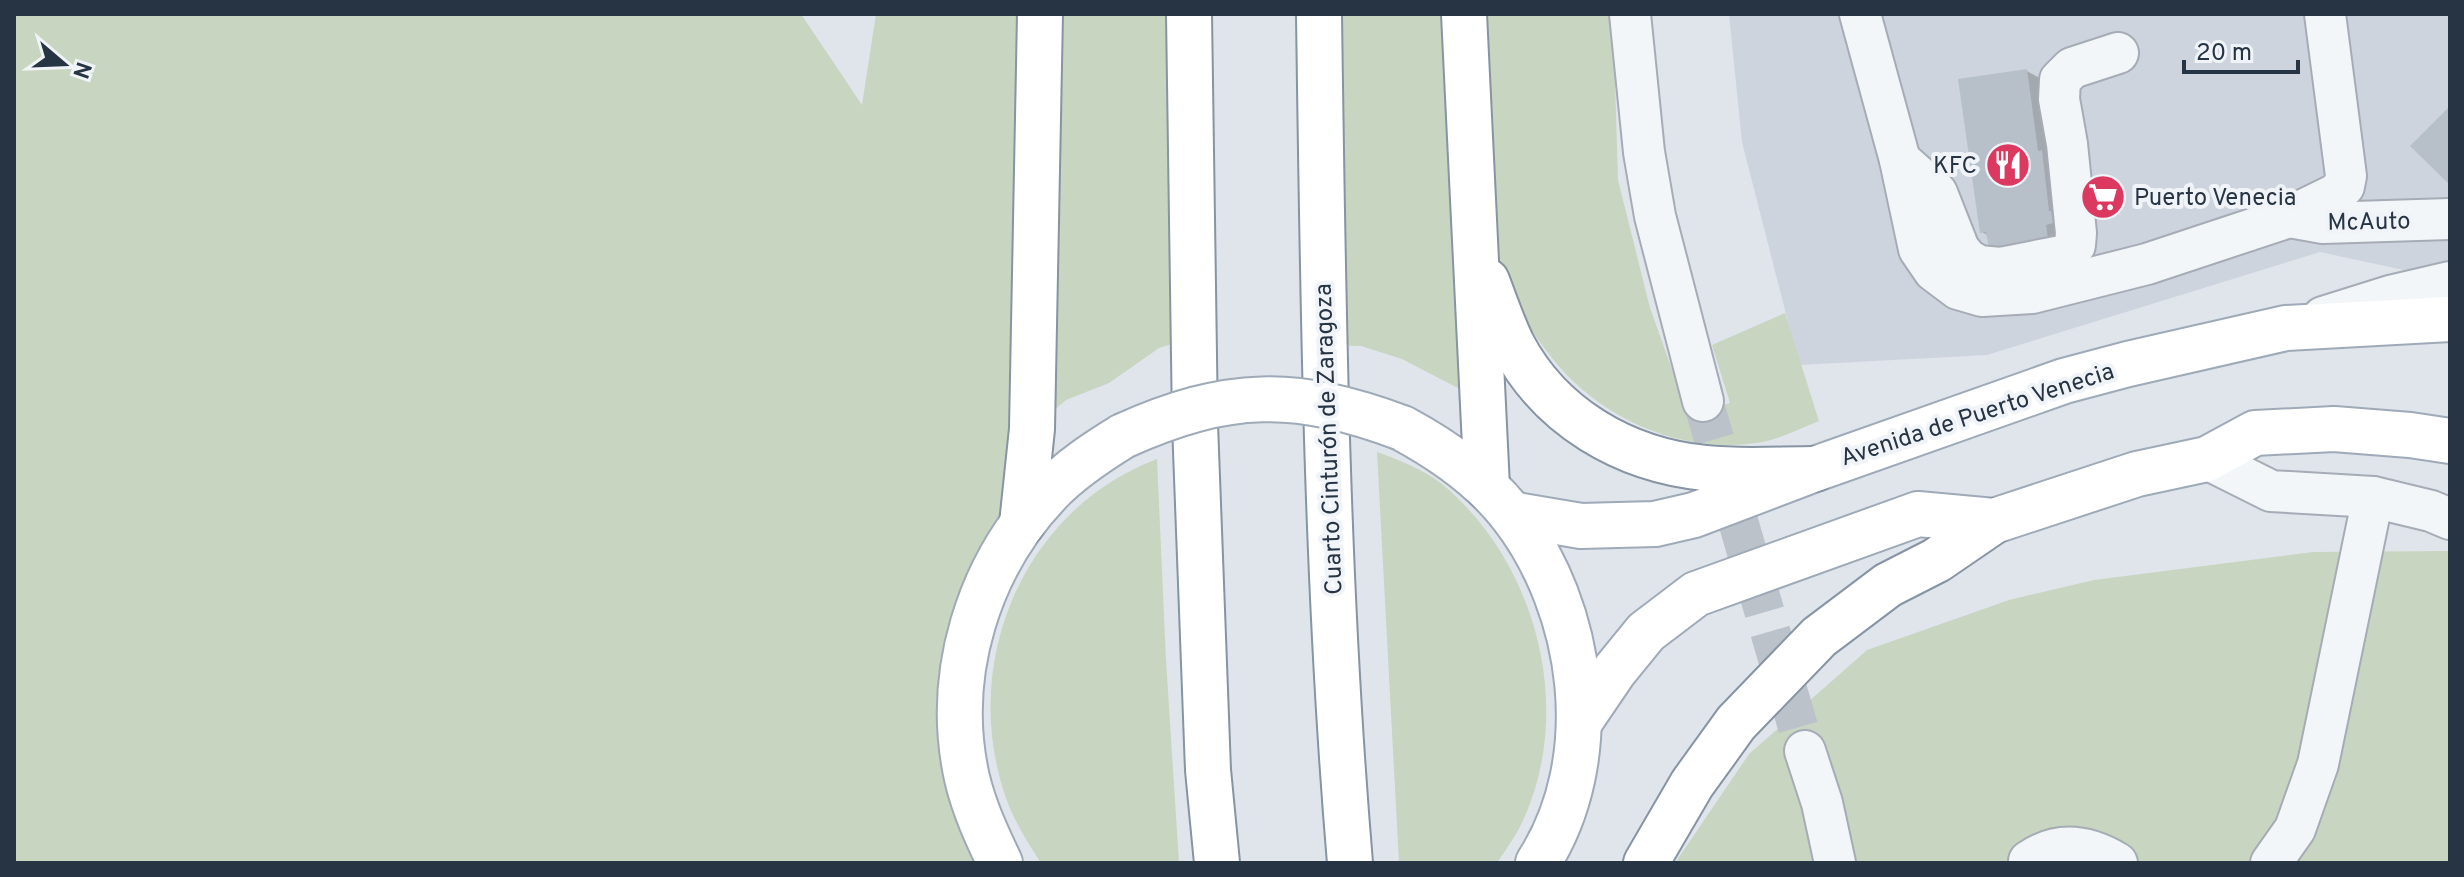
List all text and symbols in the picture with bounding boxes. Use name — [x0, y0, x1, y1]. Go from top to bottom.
north arrow — [24, 24, 104, 104]
scale bar — [2184, 24, 2298, 74]
text: 20 m — [2196, 39, 2252, 69]
text: N — [65, 58, 96, 82]
restaurant icon: KFC — [1984, 141, 2032, 189]
place label: KFC — [1933, 152, 1977, 182]
supermarket icon: Puerto Venecia — [2079, 173, 2127, 221]
place label: Puerto Venecia — [2134, 184, 2296, 214]
street label: McAuto — [2327, 207, 2411, 239]
street label: Cuarto Cinturón de Zaragoza — [1310, 283, 1350, 595]
street label: Avenida de Puerto Venecia — [1837, 357, 2118, 474]

